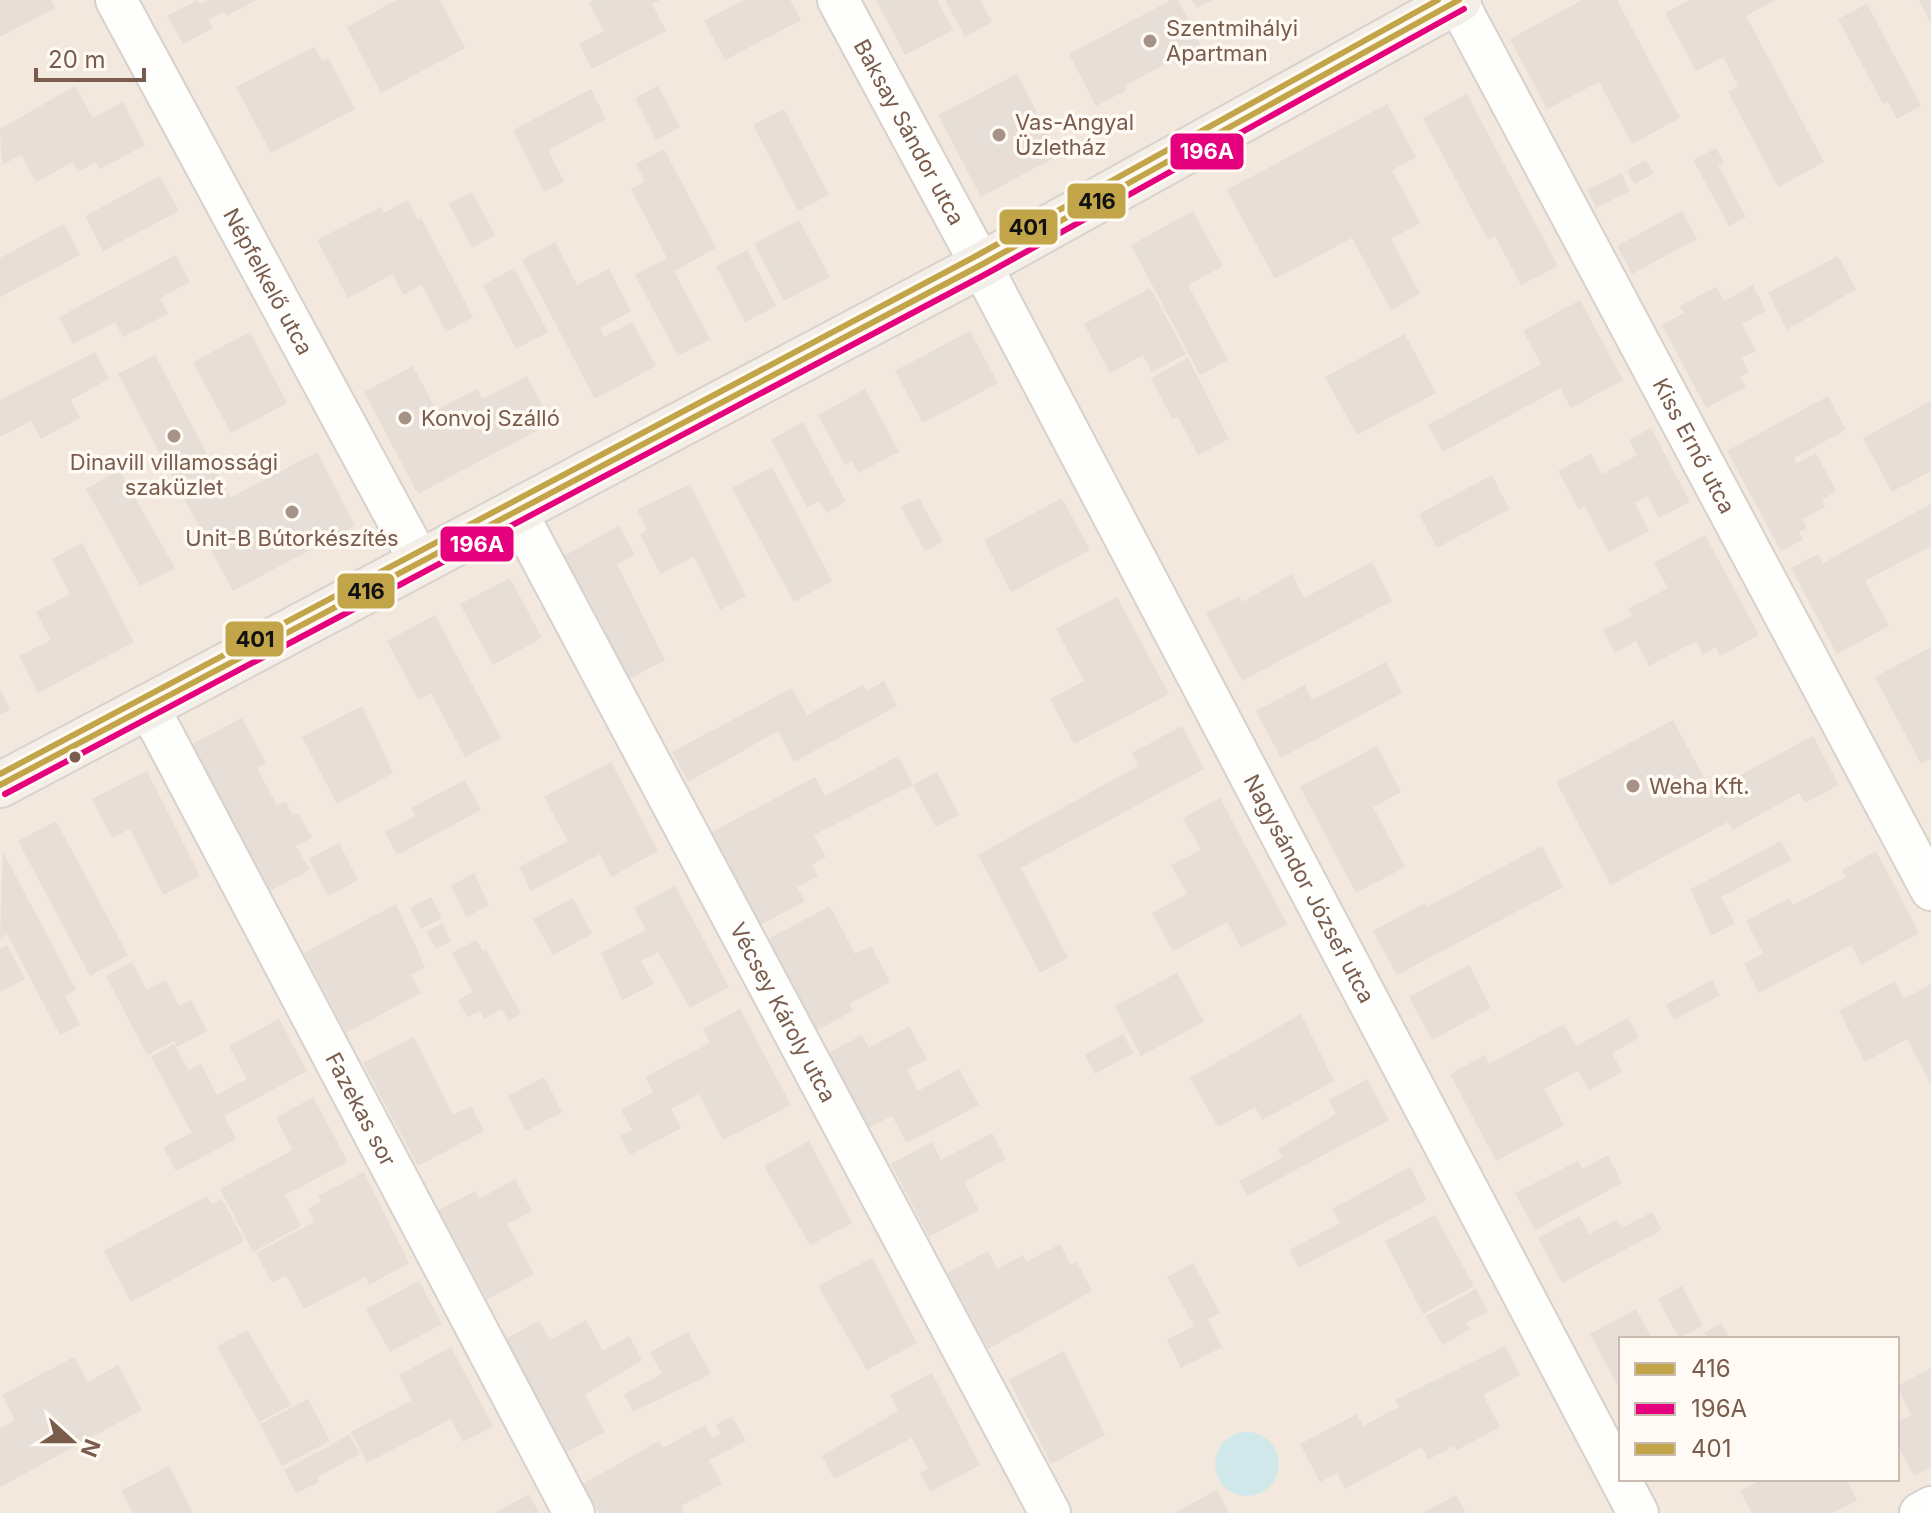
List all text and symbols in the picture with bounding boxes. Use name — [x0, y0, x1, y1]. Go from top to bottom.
place label: Szentmihályi Apartman — [1166, 15, 1298, 66]
scale bar — [36, 32, 144, 82]
marker: Szentmihályi Apartman — [1141, 32, 1159, 50]
street label: Baksay Sándor utca — [849, 35, 970, 229]
text: 20 m — [48, 45, 106, 74]
place label: Vas-Angyal Üzletház — [1015, 109, 1134, 160]
marker: Vas-Angyal Üzletház — [990, 126, 1008, 144]
line badge: 196A — [1169, 132, 1245, 171]
text: 196A — [1180, 138, 1234, 164]
line badge: 416 — [1066, 182, 1127, 220]
text: 416 — [1078, 188, 1116, 214]
street label: Népfelkelő utca — [218, 204, 318, 359]
line badge: 401 — [998, 208, 1059, 246]
text: 401 — [1008, 214, 1048, 240]
street label: Kiss Ernő utca — [1648, 374, 1741, 518]
place label: Konvoj Szálló — [421, 405, 560, 431]
marker: Konvoj Szálló — [396, 409, 414, 427]
marker: Dinavill villamossági szaküzlet — [165, 427, 183, 445]
place label: Dinavill villamossági szaküzlet — [70, 449, 278, 500]
marker: Unit-B Bútorkészítés — [283, 503, 301, 521]
place label: Unit-B Bútorkészítés — [185, 525, 399, 551]
line badge: 196A — [439, 525, 515, 563]
text: 196A — [450, 531, 504, 557]
line badge: 416 — [336, 572, 396, 610]
text: 416 — [347, 578, 385, 604]
line badge: 401 — [224, 620, 285, 658]
text: 401 — [235, 626, 275, 652]
unlabelled marker — [67, 749, 83, 765]
street label: Nagysándor József utca — [1239, 770, 1380, 1007]
place label: Weha Kft. — [1649, 773, 1750, 799]
marker: Weha Kft. — [1624, 777, 1642, 795]
street label: Vécsey Károly utca — [725, 918, 842, 1106]
street label: Fazekas sor — [320, 1048, 402, 1171]
legend — [1619, 1337, 1899, 1481]
text: 416 — [1691, 1354, 1731, 1383]
text: 196A — [1691, 1394, 1747, 1423]
north arrow — [32, 1401, 112, 1481]
text: 401 — [1691, 1434, 1731, 1463]
text: N — [76, 1436, 106, 1461]

